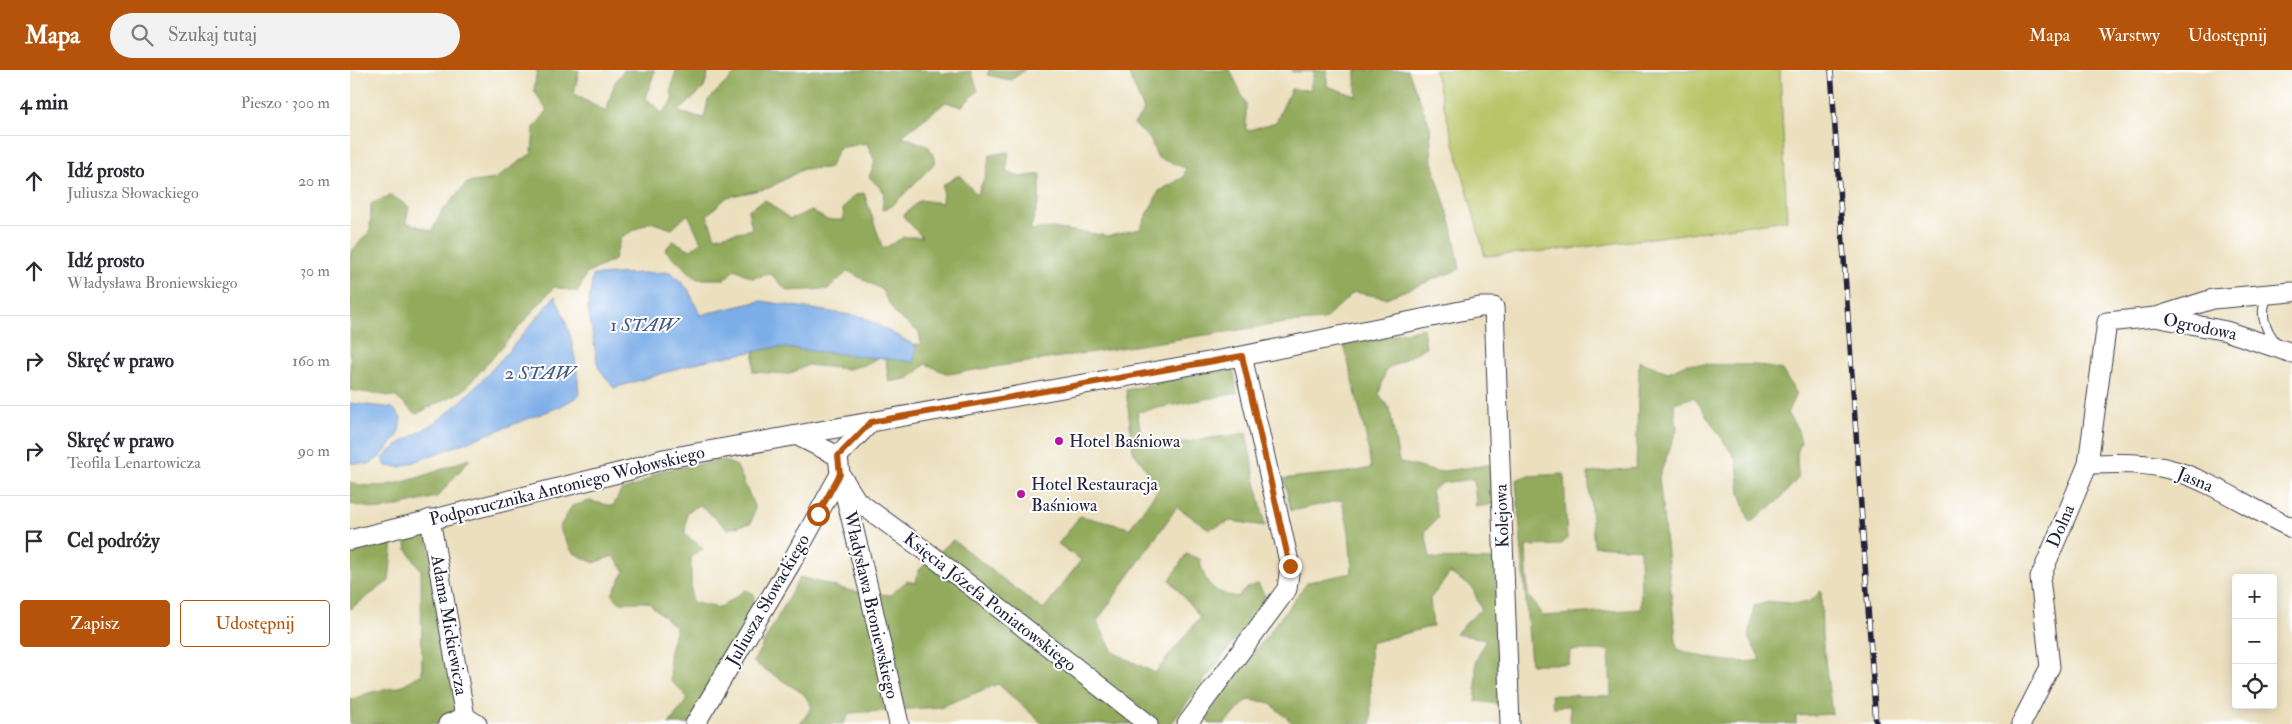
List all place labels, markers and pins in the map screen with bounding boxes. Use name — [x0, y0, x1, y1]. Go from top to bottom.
place label: Hotel Baśniowa — [1069, 430, 1181, 453]
marker: Hotel Baśniowa — [1053, 435, 1065, 447]
place label: Hotel Restauracja Baśniowa — [1031, 473, 1158, 517]
marker: Hotel Restauracja Baśniowa — [1015, 488, 1027, 500]

